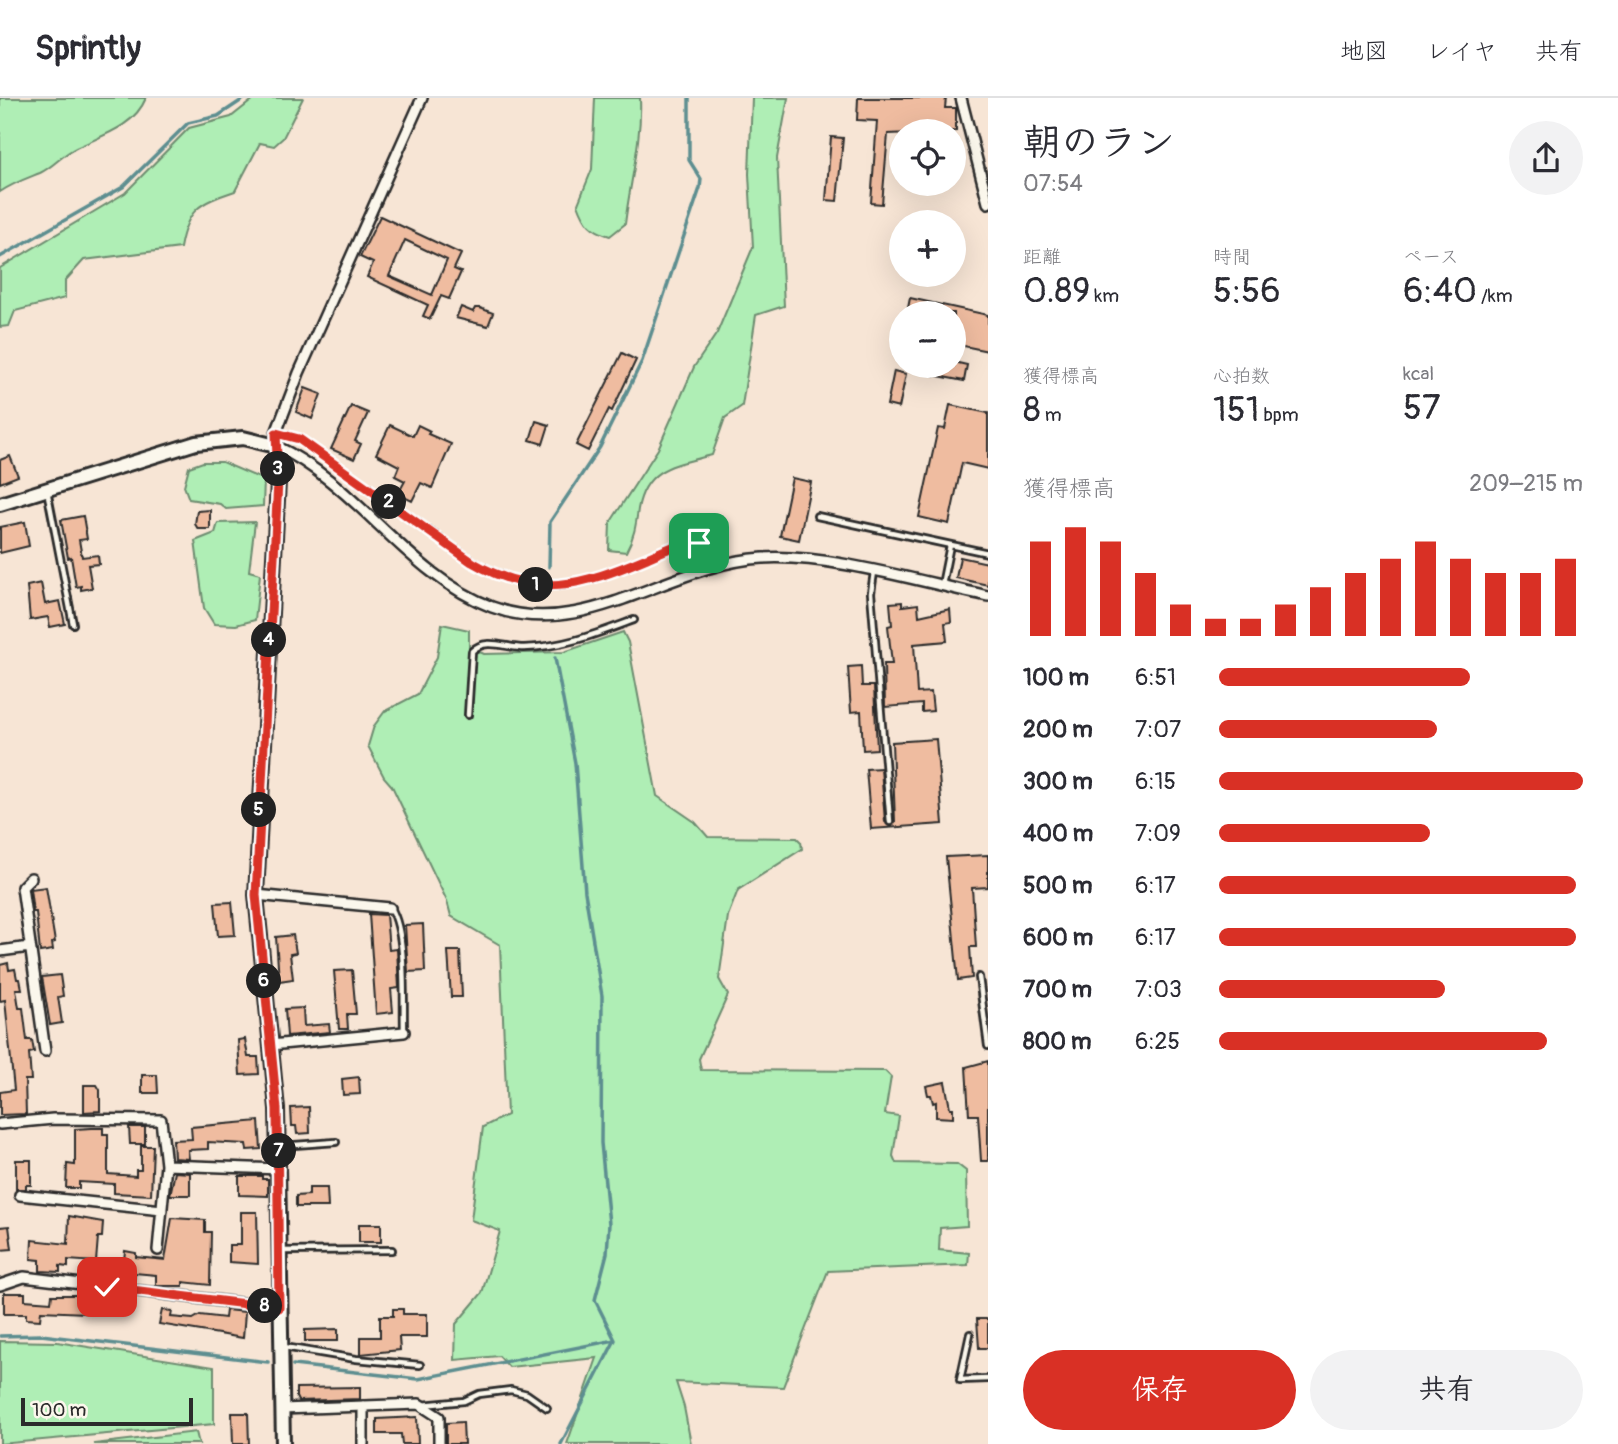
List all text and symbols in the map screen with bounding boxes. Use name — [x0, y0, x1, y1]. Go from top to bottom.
text: Sprintly — [35, 28, 141, 69]
text: 地図 — [1340, 37, 1388, 66]
text: レイヤ — [1426, 37, 1497, 66]
text: 共有 — [1535, 37, 1583, 66]
map controls — [889, 119, 966, 378]
button: locate — [889, 119, 966, 196]
text: 朝のラン — [1023, 119, 1175, 167]
button: share — [1509, 121, 1583, 195]
text: 07:54 — [1023, 169, 1083, 198]
button: + — [889, 210, 966, 287]
text: 距離 — [1023, 245, 1061, 269]
text: 時間 — [1213, 245, 1251, 269]
text: ペース — [1403, 245, 1459, 269]
text: 0.89 — [1023, 269, 1090, 313]
text: 5:56 — [1213, 269, 1281, 313]
text: 6:40 — [1403, 269, 1477, 313]
text: km — [1090, 284, 1119, 308]
text: /km — [1477, 284, 1513, 308]
button: − — [889, 301, 966, 378]
text: kcal — [1403, 362, 1434, 386]
text: 獲得標高 — [1023, 364, 1099, 388]
text: 心拍数 — [1213, 364, 1270, 388]
text: 57 — [1403, 386, 1441, 430]
text: 8 — [1023, 388, 1041, 432]
text: 151 — [1213, 388, 1259, 432]
text: m — [1041, 403, 1062, 427]
text: bpm — [1259, 403, 1299, 427]
pin: 3 — [260, 452, 296, 486]
text: 3 — [272, 456, 283, 480]
text: 209–215 m — [1469, 469, 1583, 498]
text: 獲得標高 — [1023, 474, 1115, 503]
pin: 2 — [372, 484, 406, 520]
text: 2 — [383, 489, 394, 513]
pin — [669, 513, 729, 573]
icon: arrive — [680, 524, 718, 562]
pin: 1 — [518, 568, 554, 602]
text: 1 — [532, 572, 539, 596]
pin: 4 — [252, 622, 286, 658]
text: 4 — [263, 627, 274, 651]
text: 100 m — [1023, 663, 1089, 692]
text: 6:51 — [1135, 663, 1176, 692]
text: 200 m — [1023, 715, 1093, 744]
text: 7:07 — [1135, 715, 1181, 744]
text: 300 m — [1023, 767, 1093, 796]
text: 6:15 — [1135, 767, 1176, 796]
pin: 5 — [242, 792, 276, 828]
text: 5 — [253, 797, 264, 821]
text: 400 m — [1023, 819, 1093, 848]
text: 7:09 — [1135, 819, 1181, 848]
text: 500 m — [1023, 871, 1092, 900]
text: 6:17 — [1135, 871, 1176, 900]
text: 600 m — [1023, 923, 1093, 952]
text: 6:17 — [1135, 923, 1176, 952]
pin: 6 — [246, 964, 282, 998]
text: 6 — [258, 968, 269, 992]
text: 700 m — [1023, 975, 1092, 1004]
text: 7:03 — [1135, 975, 1182, 1004]
text: 800 m — [1023, 1027, 1091, 1056]
text: 6:25 — [1135, 1027, 1180, 1056]
pin: 7 — [262, 1134, 296, 1168]
text: 7 — [273, 1138, 284, 1162]
pin — [77, 1257, 137, 1317]
icon: check — [88, 1268, 126, 1306]
pin: 8 — [247, 1288, 282, 1324]
text: 8 — [260, 1293, 269, 1317]
button: 保存 — [1023, 1350, 1296, 1430]
button: 共有 — [1310, 1350, 1583, 1430]
scale bar — [21, 1395, 192, 1427]
text: 100 m — [32, 1398, 86, 1422]

